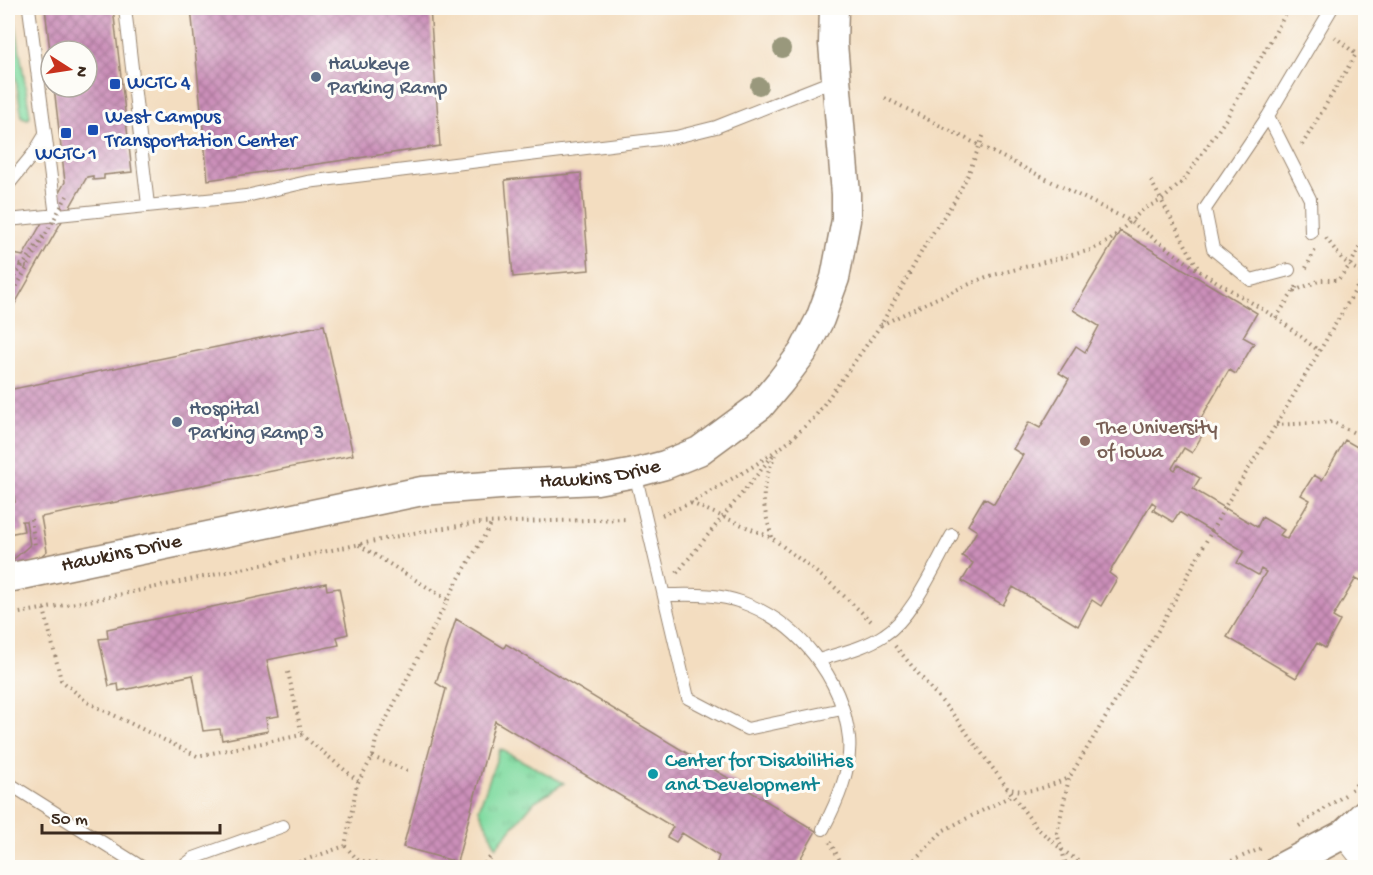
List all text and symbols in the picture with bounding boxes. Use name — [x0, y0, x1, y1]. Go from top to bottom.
north arrow — [39, 39, 99, 99]
place label: Hawkeye Parking Ramp — [327, 53, 448, 102]
text: N — [70, 64, 91, 79]
marker: Hawkeye Parking Ramp — [309, 70, 323, 84]
place label: WCTC 4 — [127, 72, 191, 97]
marker: WCTC 4 — [108, 77, 122, 91]
place label: West Campus Transportation Center — [104, 106, 298, 155]
marker: West Campus Transportation Center — [86, 123, 100, 137]
marker: WCTC 1 — [59, 126, 73, 140]
place label: WCTC 1 — [35, 143, 97, 168]
place label: Hospital Parking Ramp 3 — [188, 398, 324, 447]
marker: Hospital Parking Ramp 3 — [170, 415, 184, 429]
place label: The University of Iowa — [1096, 417, 1218, 466]
marker: The University of Iowa — [1078, 434, 1092, 448]
street label: Hawkins Drive — [539, 454, 665, 495]
street label: Hawkins Drive — [59, 529, 185, 579]
place label: Center for Disabilities and Development — [665, 750, 854, 799]
marker: Center for Disabilities and Development — [646, 767, 660, 781]
scale bar — [42, 797, 220, 835]
text: 50 m — [51, 810, 88, 831]

